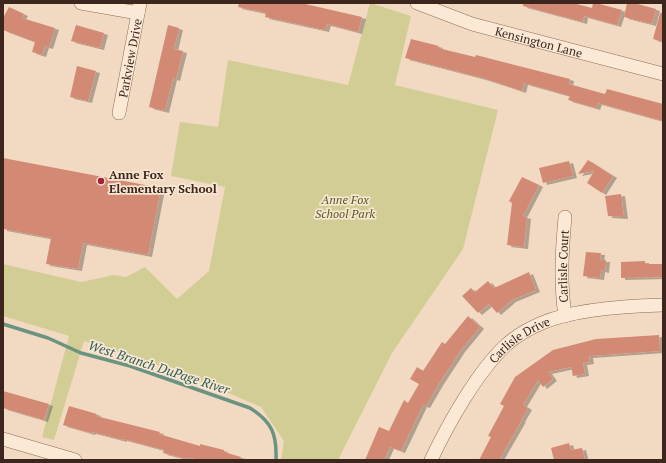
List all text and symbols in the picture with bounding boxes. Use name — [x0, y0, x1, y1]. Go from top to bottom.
street label: Parkview Drive — [115, 17, 144, 99]
street label: Kensington Lane — [494, 23, 584, 60]
place label: Anne Fox Elementary School — [109, 167, 217, 196]
marker: Anne Fox Elementary School — [96, 176, 106, 186]
park label: Anne Fox School Park — [315, 192, 375, 221]
street label: Carlisle Court — [554, 228, 571, 303]
street label: Carlisle Drive — [485, 313, 552, 366]
water label: West Branch DuPage River — [86, 336, 233, 399]

